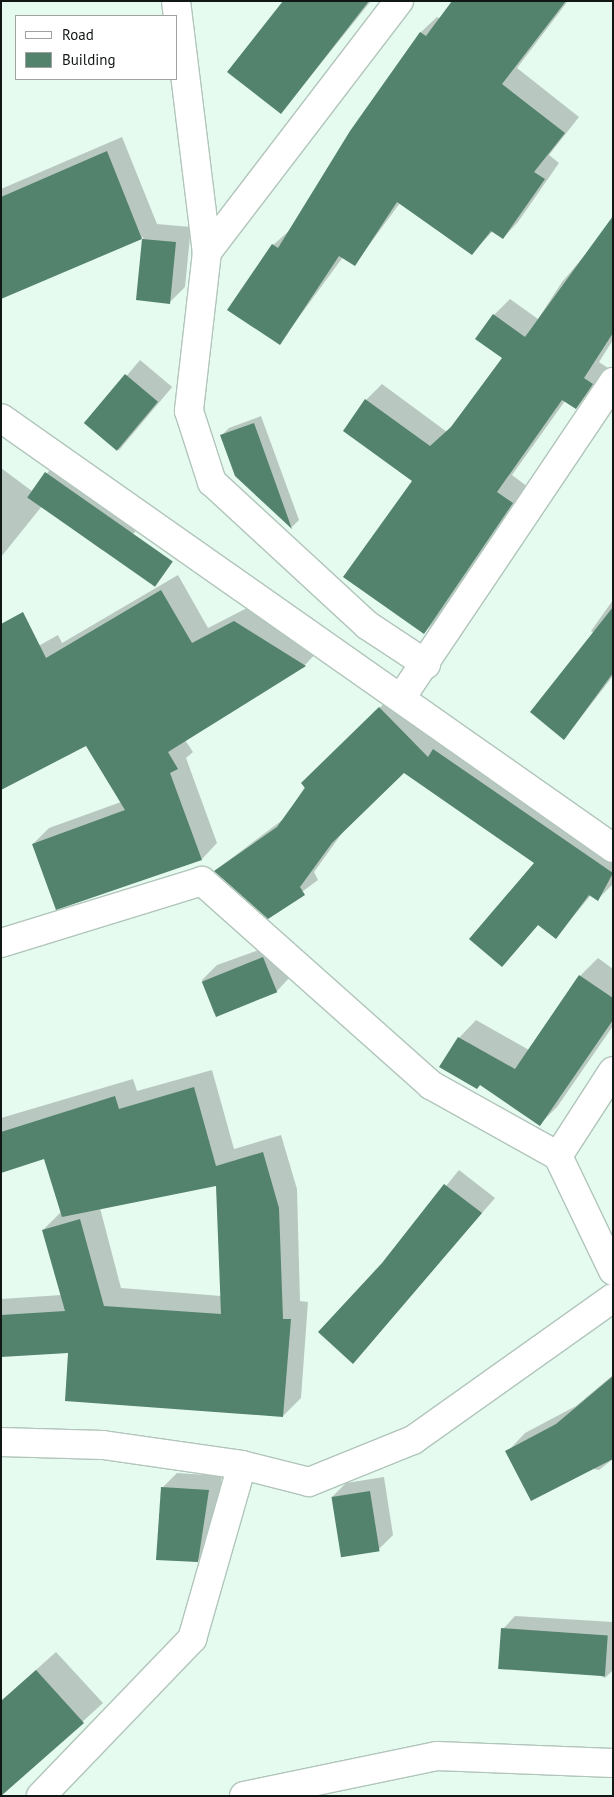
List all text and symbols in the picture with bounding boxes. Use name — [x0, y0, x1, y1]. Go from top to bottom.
legend — [15, 15, 178, 80]
text: Road — [62, 25, 94, 44]
text: Building — [62, 50, 116, 69]

